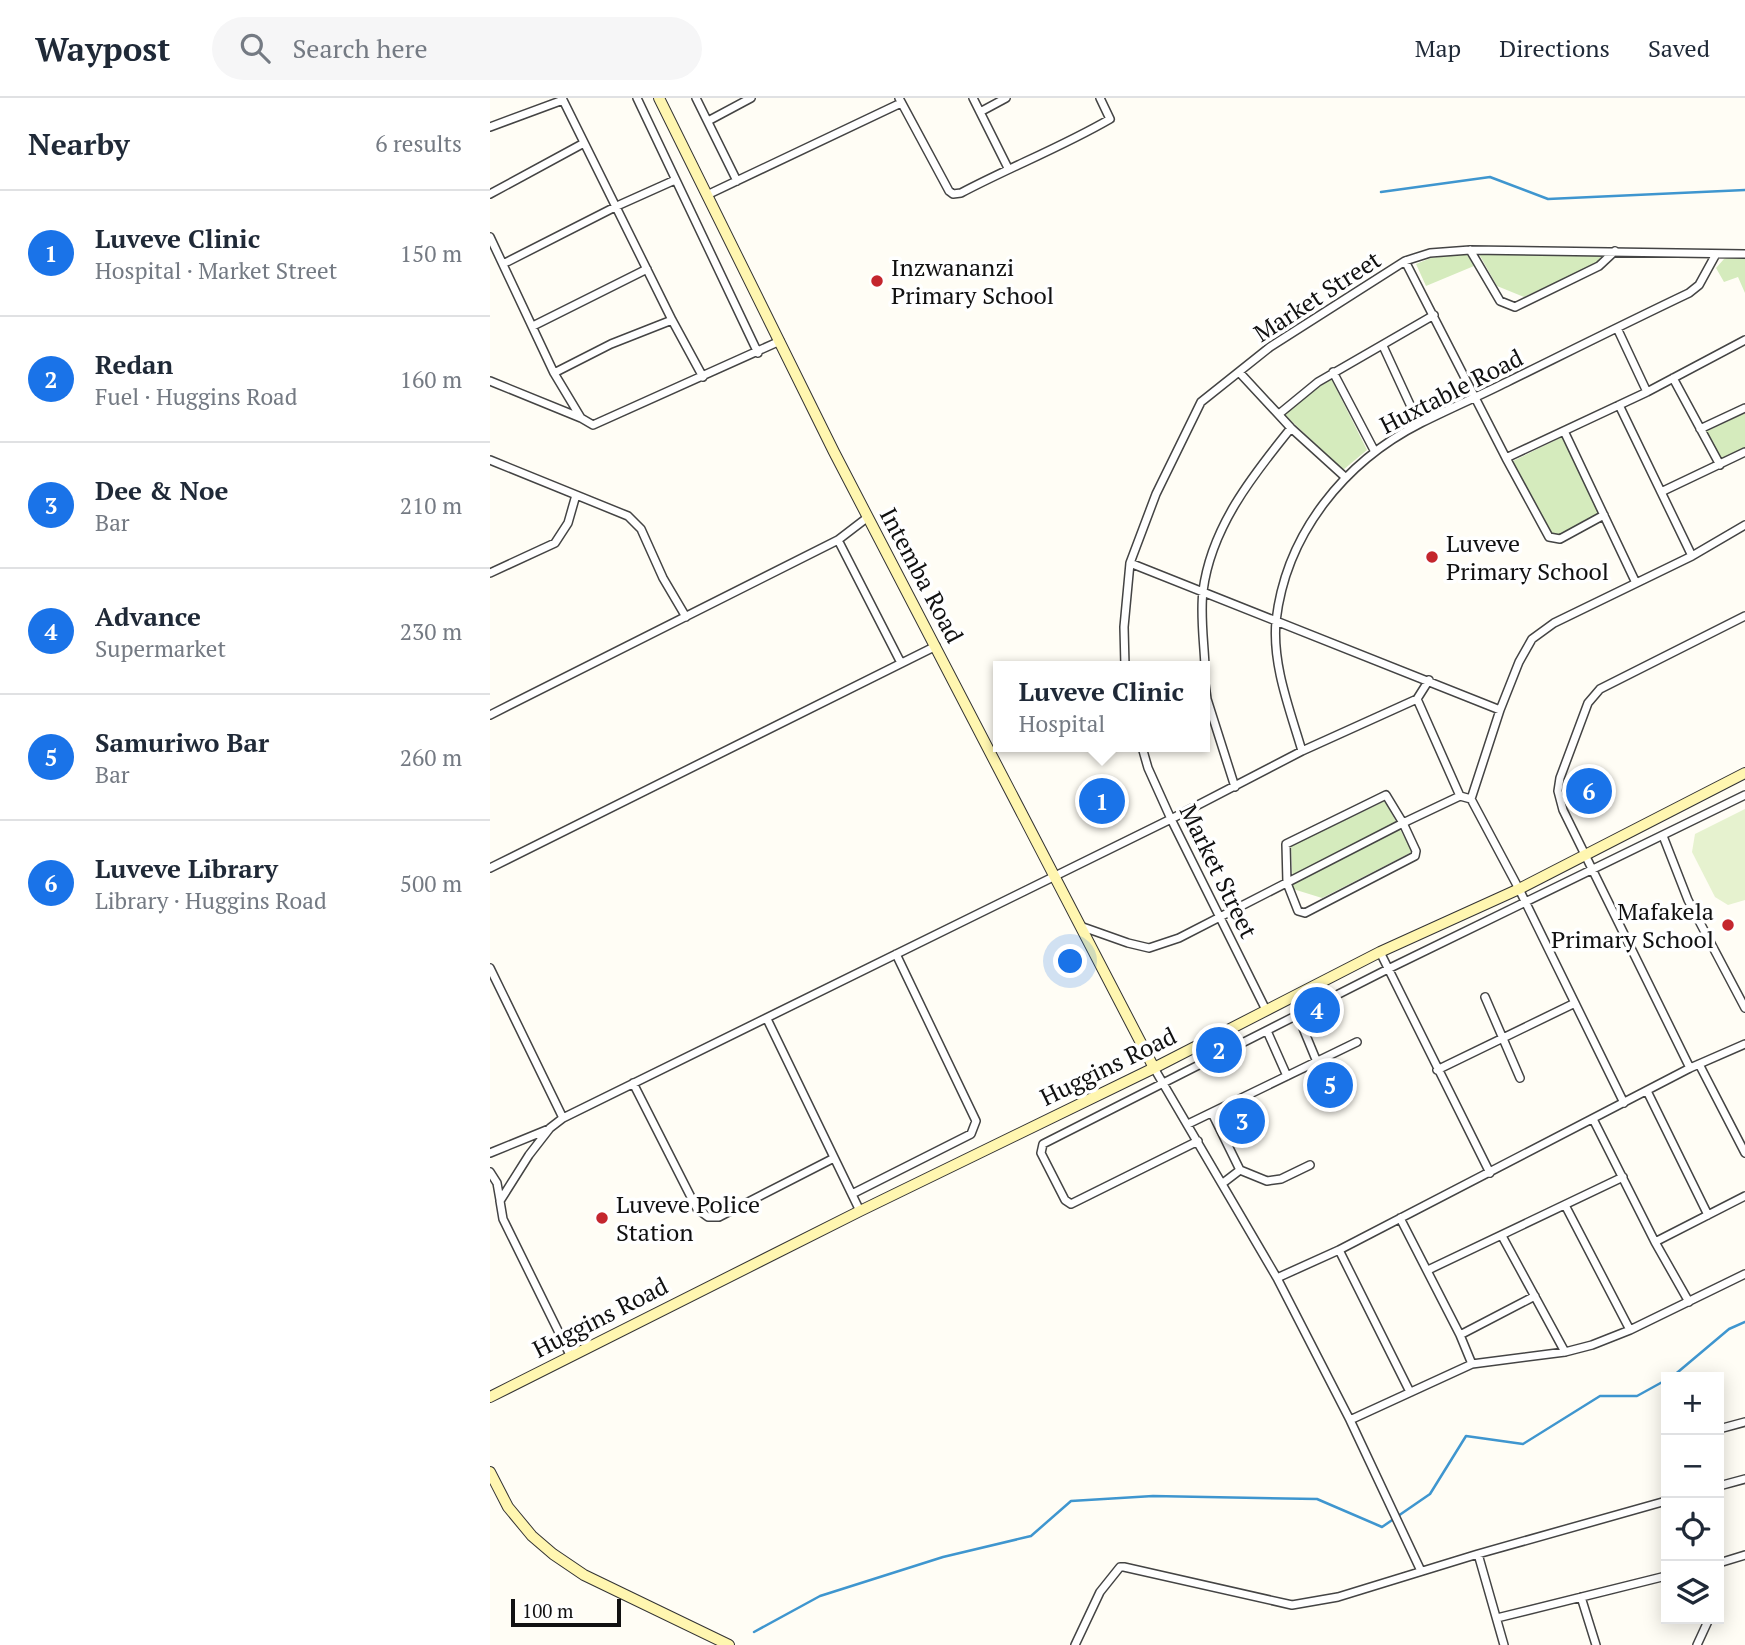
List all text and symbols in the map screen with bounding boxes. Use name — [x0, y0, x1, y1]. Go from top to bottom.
search box — [212, 17, 702, 80]
text: Waypost — [35, 27, 170, 70]
icon: search — [236, 29, 274, 67]
text: Search here — [292, 31, 428, 65]
text: Map — [1415, 32, 1461, 64]
text: Directions — [1499, 32, 1610, 64]
text: Saved — [1648, 32, 1710, 64]
text: Nearby — [28, 124, 130, 164]
text: 6 results — [375, 128, 462, 159]
text: Luveve Clinic — [95, 221, 260, 255]
text: 1 — [45, 238, 58, 269]
text: 150 m — [400, 238, 462, 269]
street label: Market Street — [1247, 243, 1387, 349]
place label: Inzwananzi Primary School — [891, 251, 1054, 311]
text: Hospital · Market Street — [95, 255, 337, 286]
marker: Inzwananzi Primary School — [869, 273, 885, 289]
street label: Huxtable Road — [1374, 341, 1528, 441]
text: Redan — [95, 347, 173, 381]
text: 2 — [45, 364, 58, 395]
text: 160 m — [400, 364, 462, 395]
text: Fuel · Huggins Road — [95, 381, 298, 412]
text: Dee & Noe — [95, 473, 229, 507]
text: 3 — [45, 490, 58, 521]
text: 210 m — [400, 490, 462, 521]
street label: Intemba Road — [873, 502, 971, 648]
text: Bar — [95, 507, 130, 538]
place label: Luveve Primary School — [1446, 527, 1609, 587]
marker: Luveve Primary School — [1424, 549, 1440, 565]
text: Advance — [95, 599, 201, 633]
text: 4 — [45, 616, 58, 647]
text: 230 m — [400, 616, 462, 647]
text: Supermarket — [95, 633, 226, 664]
popup — [993, 661, 1210, 752]
text: Luveve Clinic — [1019, 674, 1184, 708]
text: Hospital — [1019, 708, 1105, 739]
text: Samuriwo Bar — [95, 725, 269, 759]
text: 5 — [45, 742, 58, 773]
text: 260 m — [400, 742, 462, 773]
text: Bar — [95, 759, 130, 790]
pin: 6 — [1566, 765, 1612, 817]
pin: 1 — [1079, 775, 1125, 827]
street label: Market Street — [1173, 799, 1265, 943]
text: Luveve Library — [95, 851, 278, 885]
text: 6 — [45, 868, 58, 899]
text: 500 m — [400, 868, 462, 899]
text: Library · Huggins Road — [95, 885, 327, 916]
place label: Mafakela Primary School — [1551, 895, 1714, 955]
marker: Mafakela Primary School — [1720, 917, 1736, 933]
your location — [1053, 944, 1087, 978]
pin: 4 — [1294, 984, 1340, 1036]
street label: Huggins Road — [1035, 1019, 1181, 1113]
pin: 2 — [1196, 1024, 1242, 1076]
pin: 5 — [1307, 1059, 1353, 1111]
pin: 3 — [1219, 1095, 1265, 1147]
place label: Luveve Police Station — [616, 1188, 760, 1248]
marker: Luveve Police Station — [594, 1210, 610, 1226]
street label: Huggins Road — [527, 1269, 673, 1365]
map controls — [1661, 1372, 1724, 1624]
button: + — [1661, 1372, 1724, 1435]
button: − — [1661, 1435, 1724, 1498]
button: locate — [1661, 1498, 1724, 1561]
button: layers — [1661, 1561, 1724, 1624]
scale bar — [511, 1596, 621, 1628]
text: 100 m — [522, 1598, 573, 1623]

